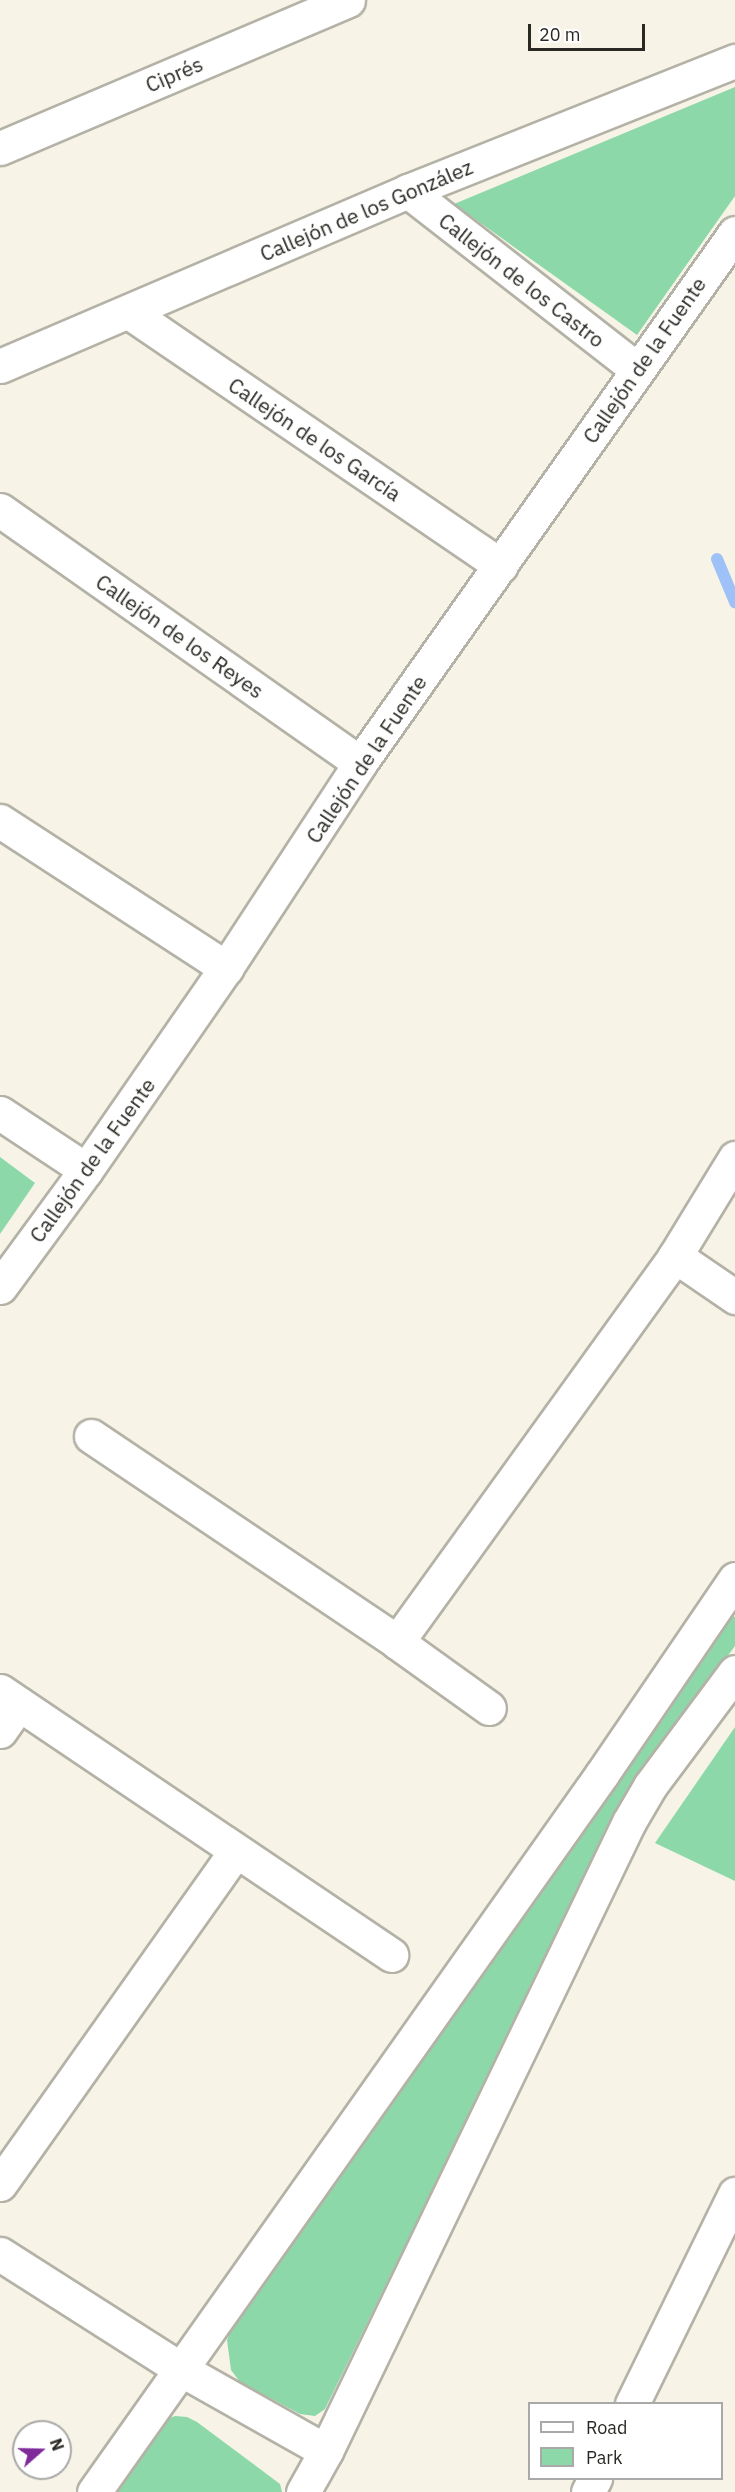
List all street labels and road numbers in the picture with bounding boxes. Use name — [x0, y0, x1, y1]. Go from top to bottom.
street label: Ciprés — [142, 51, 206, 97]
street label: Callejón de los González — [256, 154, 476, 266]
street label: Callejón de los Castro — [434, 207, 610, 353]
street label: Callejón de la Fuente — [577, 272, 711, 448]
street label: Callejón de los García — [224, 372, 406, 506]
street label: Callejón de los Reyes — [91, 569, 269, 703]
street label: Callejón de la Fuente — [300, 670, 432, 848]
street label: Callejón de la Fuente — [24, 1073, 160, 1247]

